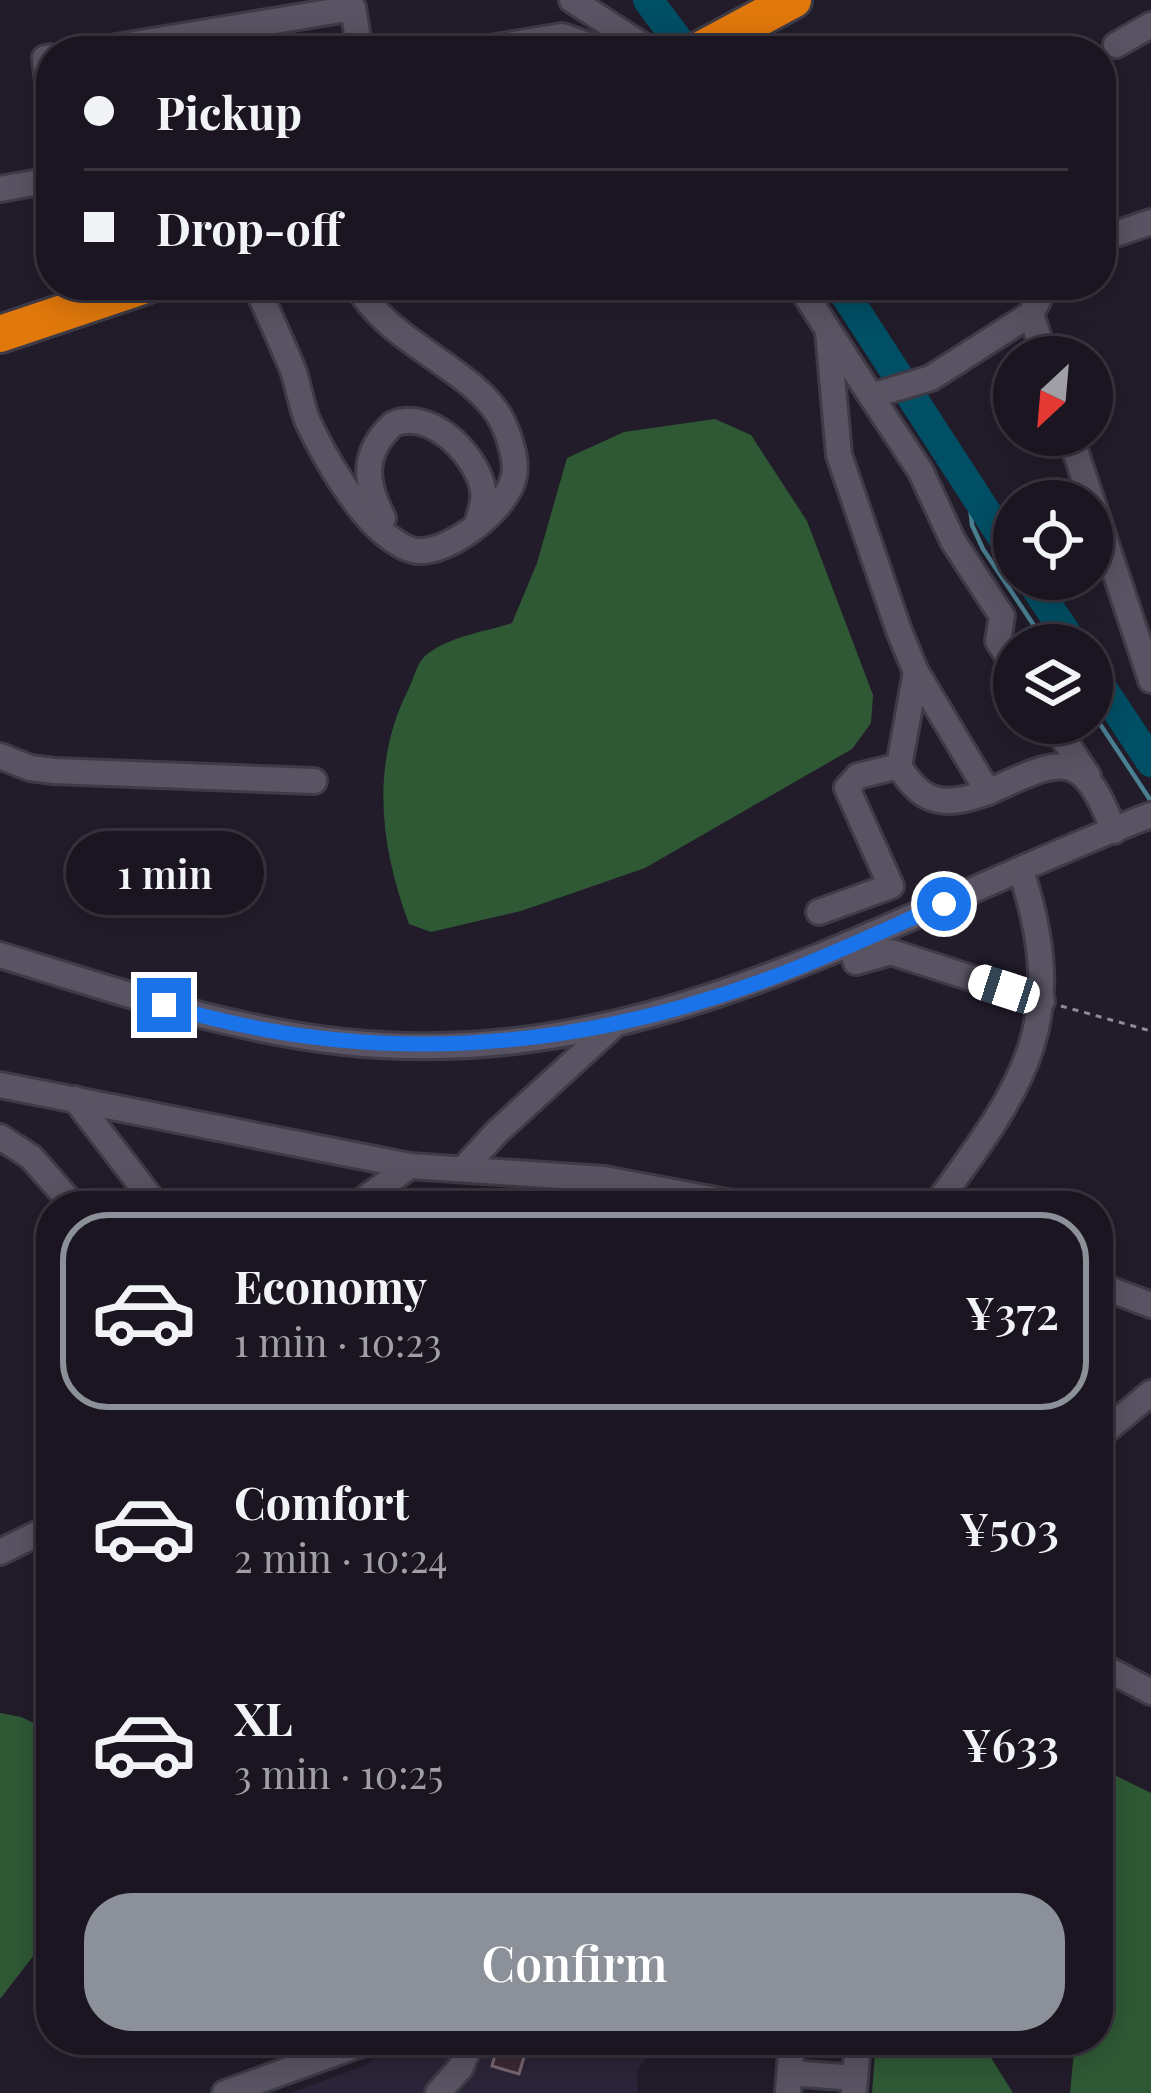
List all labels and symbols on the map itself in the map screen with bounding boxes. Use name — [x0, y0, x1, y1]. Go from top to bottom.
north arrow — [993, 336, 1113, 456]
callout: 1 min — [65, 831, 263, 915]
route start — [917, 877, 971, 931]
car — [964, 961, 1044, 1017]
route end — [137, 978, 191, 1032]

